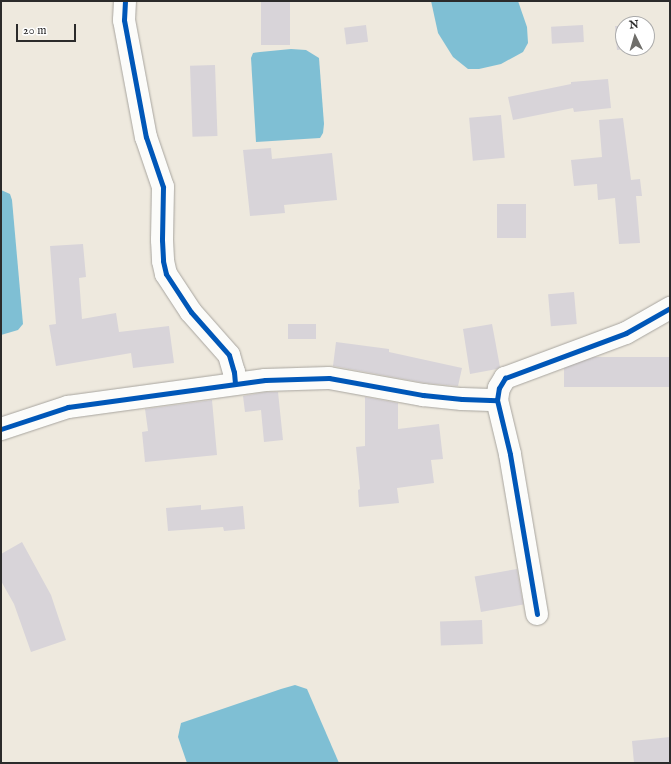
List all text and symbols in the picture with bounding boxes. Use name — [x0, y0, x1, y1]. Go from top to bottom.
scale bar — [18, 16, 78, 42]
north arrow — [615, 16, 655, 56]
text: N — [629, 18, 639, 32]
text: 20 m — [23, 23, 46, 38]

